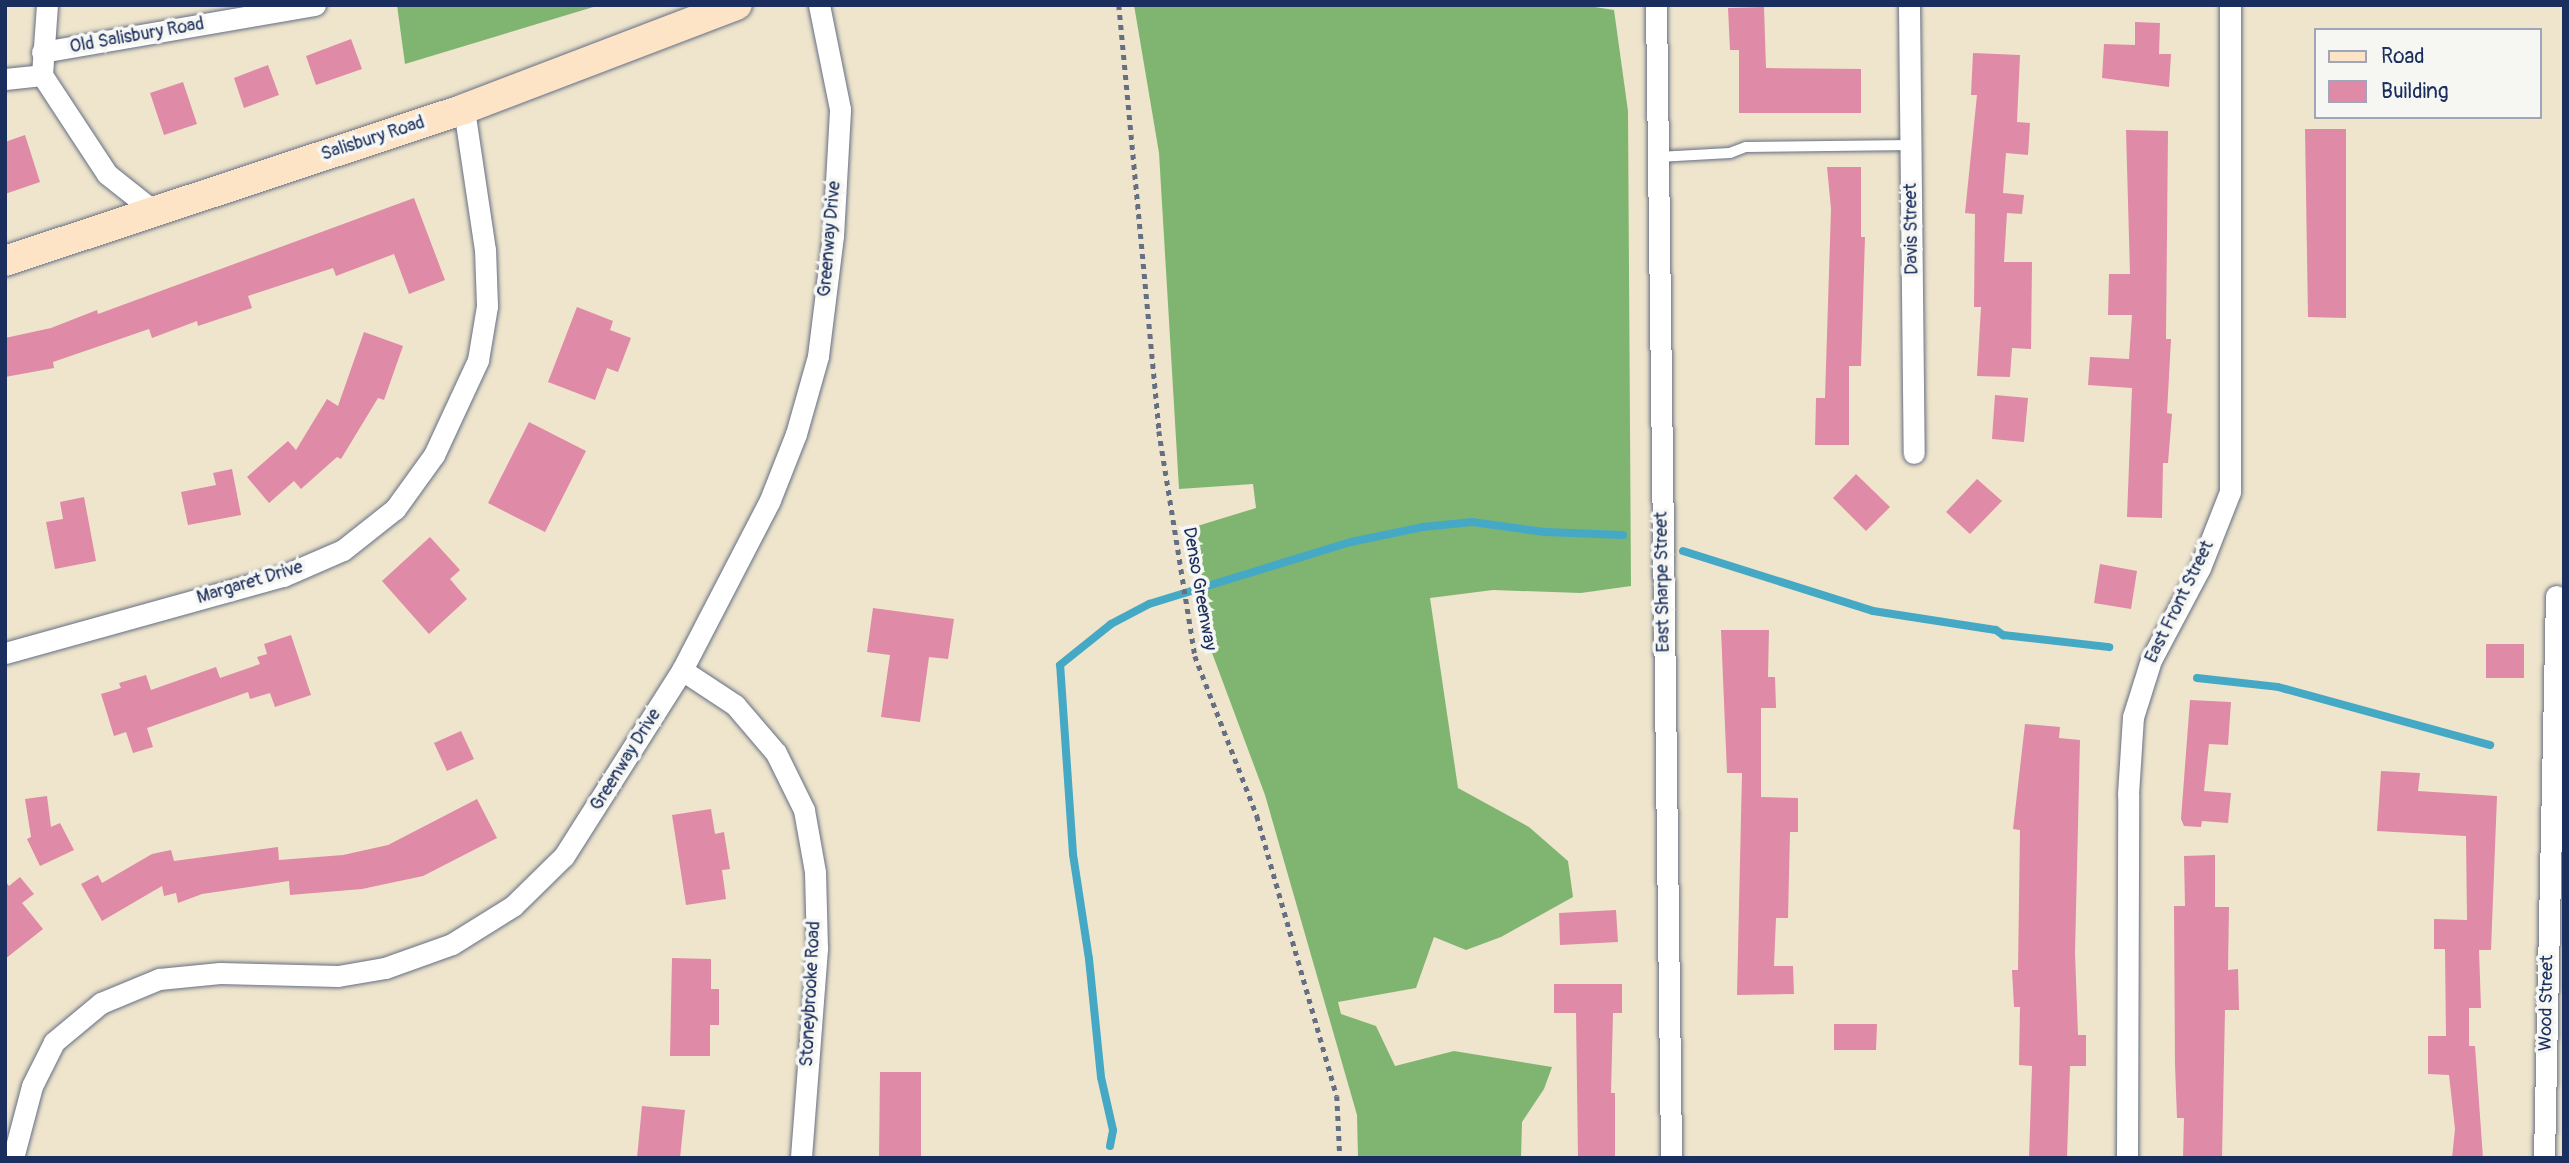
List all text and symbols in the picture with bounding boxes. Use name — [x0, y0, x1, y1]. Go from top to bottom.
street label: Old Salisbury Road — [68, 14, 206, 58]
legend — [2314, 28, 2541, 119]
text: Road — [2381, 43, 2425, 70]
text: Building — [2381, 78, 2448, 105]
street label: Salisbury Road — [319, 112, 427, 166]
street label: Greenway Drive — [814, 180, 846, 298]
street label: Davis Street — [1900, 183, 1924, 275]
street label: East Sharpe Street — [1651, 511, 1675, 653]
street label: Denso Greenway — [1178, 526, 1220, 652]
street label: East Front Street — [2141, 537, 2219, 667]
street label: Margaret Drive — [194, 557, 306, 609]
street label: Greenway Drive — [586, 705, 666, 815]
street label: Stoneybrooke Road — [796, 921, 826, 1067]
street label: Wood Street — [2535, 955, 2559, 1051]

